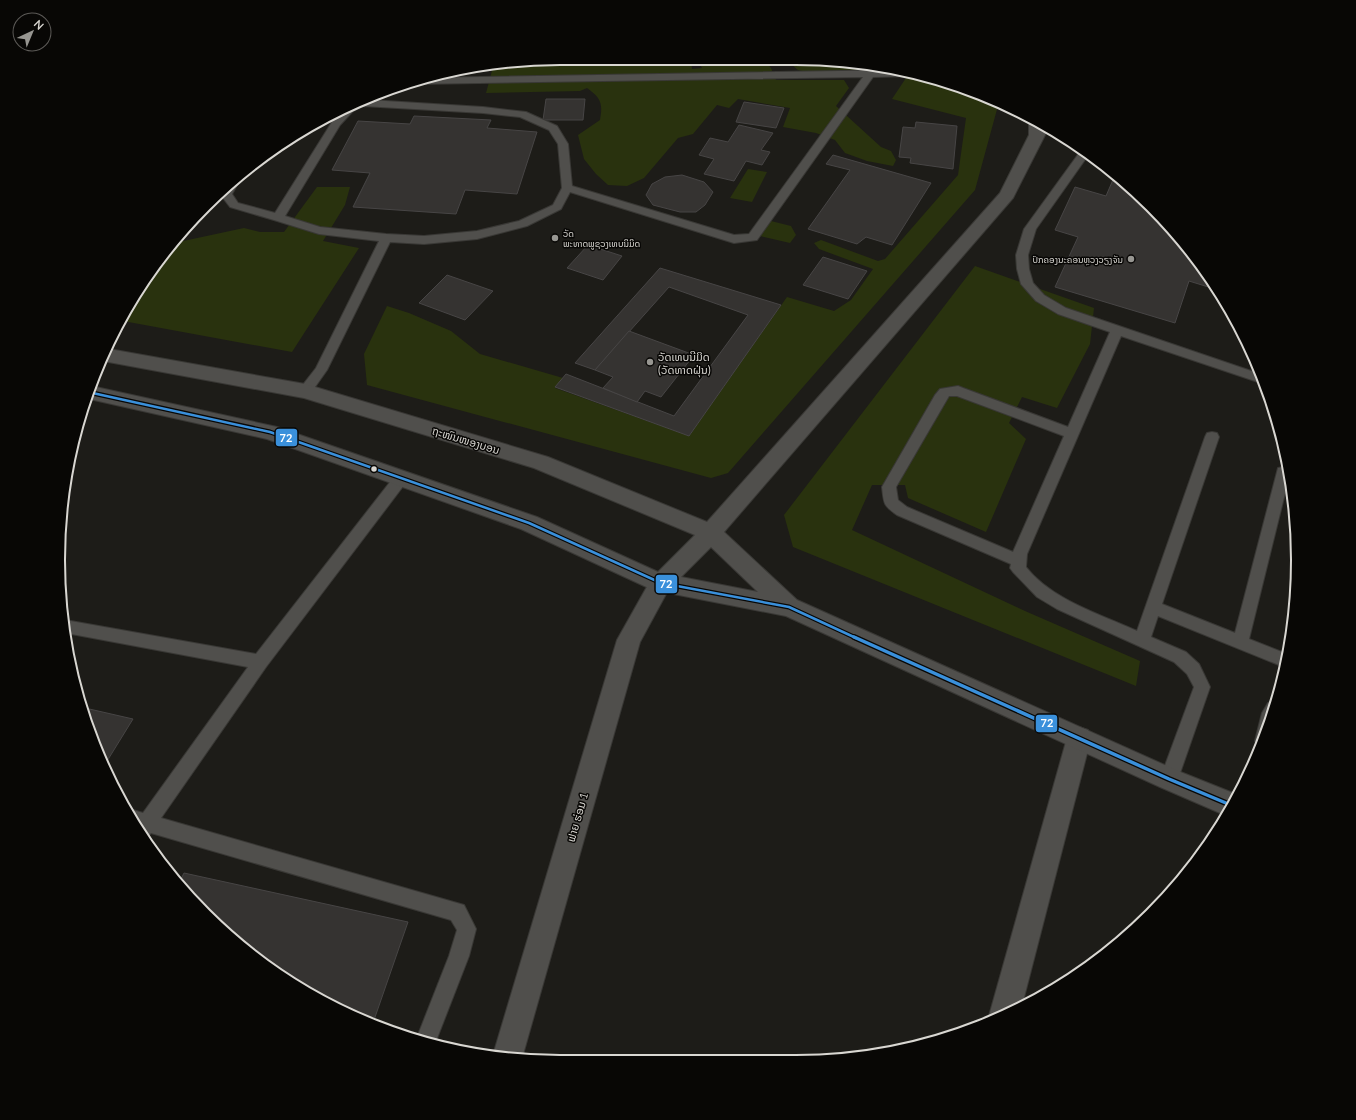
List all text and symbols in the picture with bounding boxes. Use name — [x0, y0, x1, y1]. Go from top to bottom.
north arrow — [12, 12, 52, 52]
text: N — [32, 17, 47, 32]
place label: ວັດ ພະທາດພູຊວງເທບນິມິດ — [563, 228, 640, 250]
marker: ວັດ ພະທາດພູຊວງເທບນິມິດ — [550, 233, 560, 243]
place label: ປົກຄອງນະຄອນຫຼວງວຽງຈັນ — [1032, 254, 1123, 266]
marker: ປົກຄອງນະຄອນຫຼວງວຽງຈັນ — [1126, 254, 1136, 264]
place label: ວັດເທບນີມິດ (ວັດທາດຝຸ່ນ) — [658, 350, 711, 378]
marker: ວັດເທບນີມິດ (ວັດທາດຝຸ່ນ) — [645, 357, 655, 367]
street label: ຖະໜົນໜອງບອນ — [431, 424, 501, 456]
line badge: 72 — [275, 428, 298, 447]
text: 72 — [280, 431, 292, 444]
unlabelled marker — [369, 464, 379, 474]
line badge: 72 — [655, 574, 678, 594]
text: 72 — [660, 577, 672, 590]
line badge: 72 — [1035, 714, 1058, 733]
text: 72 — [1041, 716, 1053, 729]
street label: ຟາຍ ຮ່ອມ 1 — [564, 791, 590, 843]

